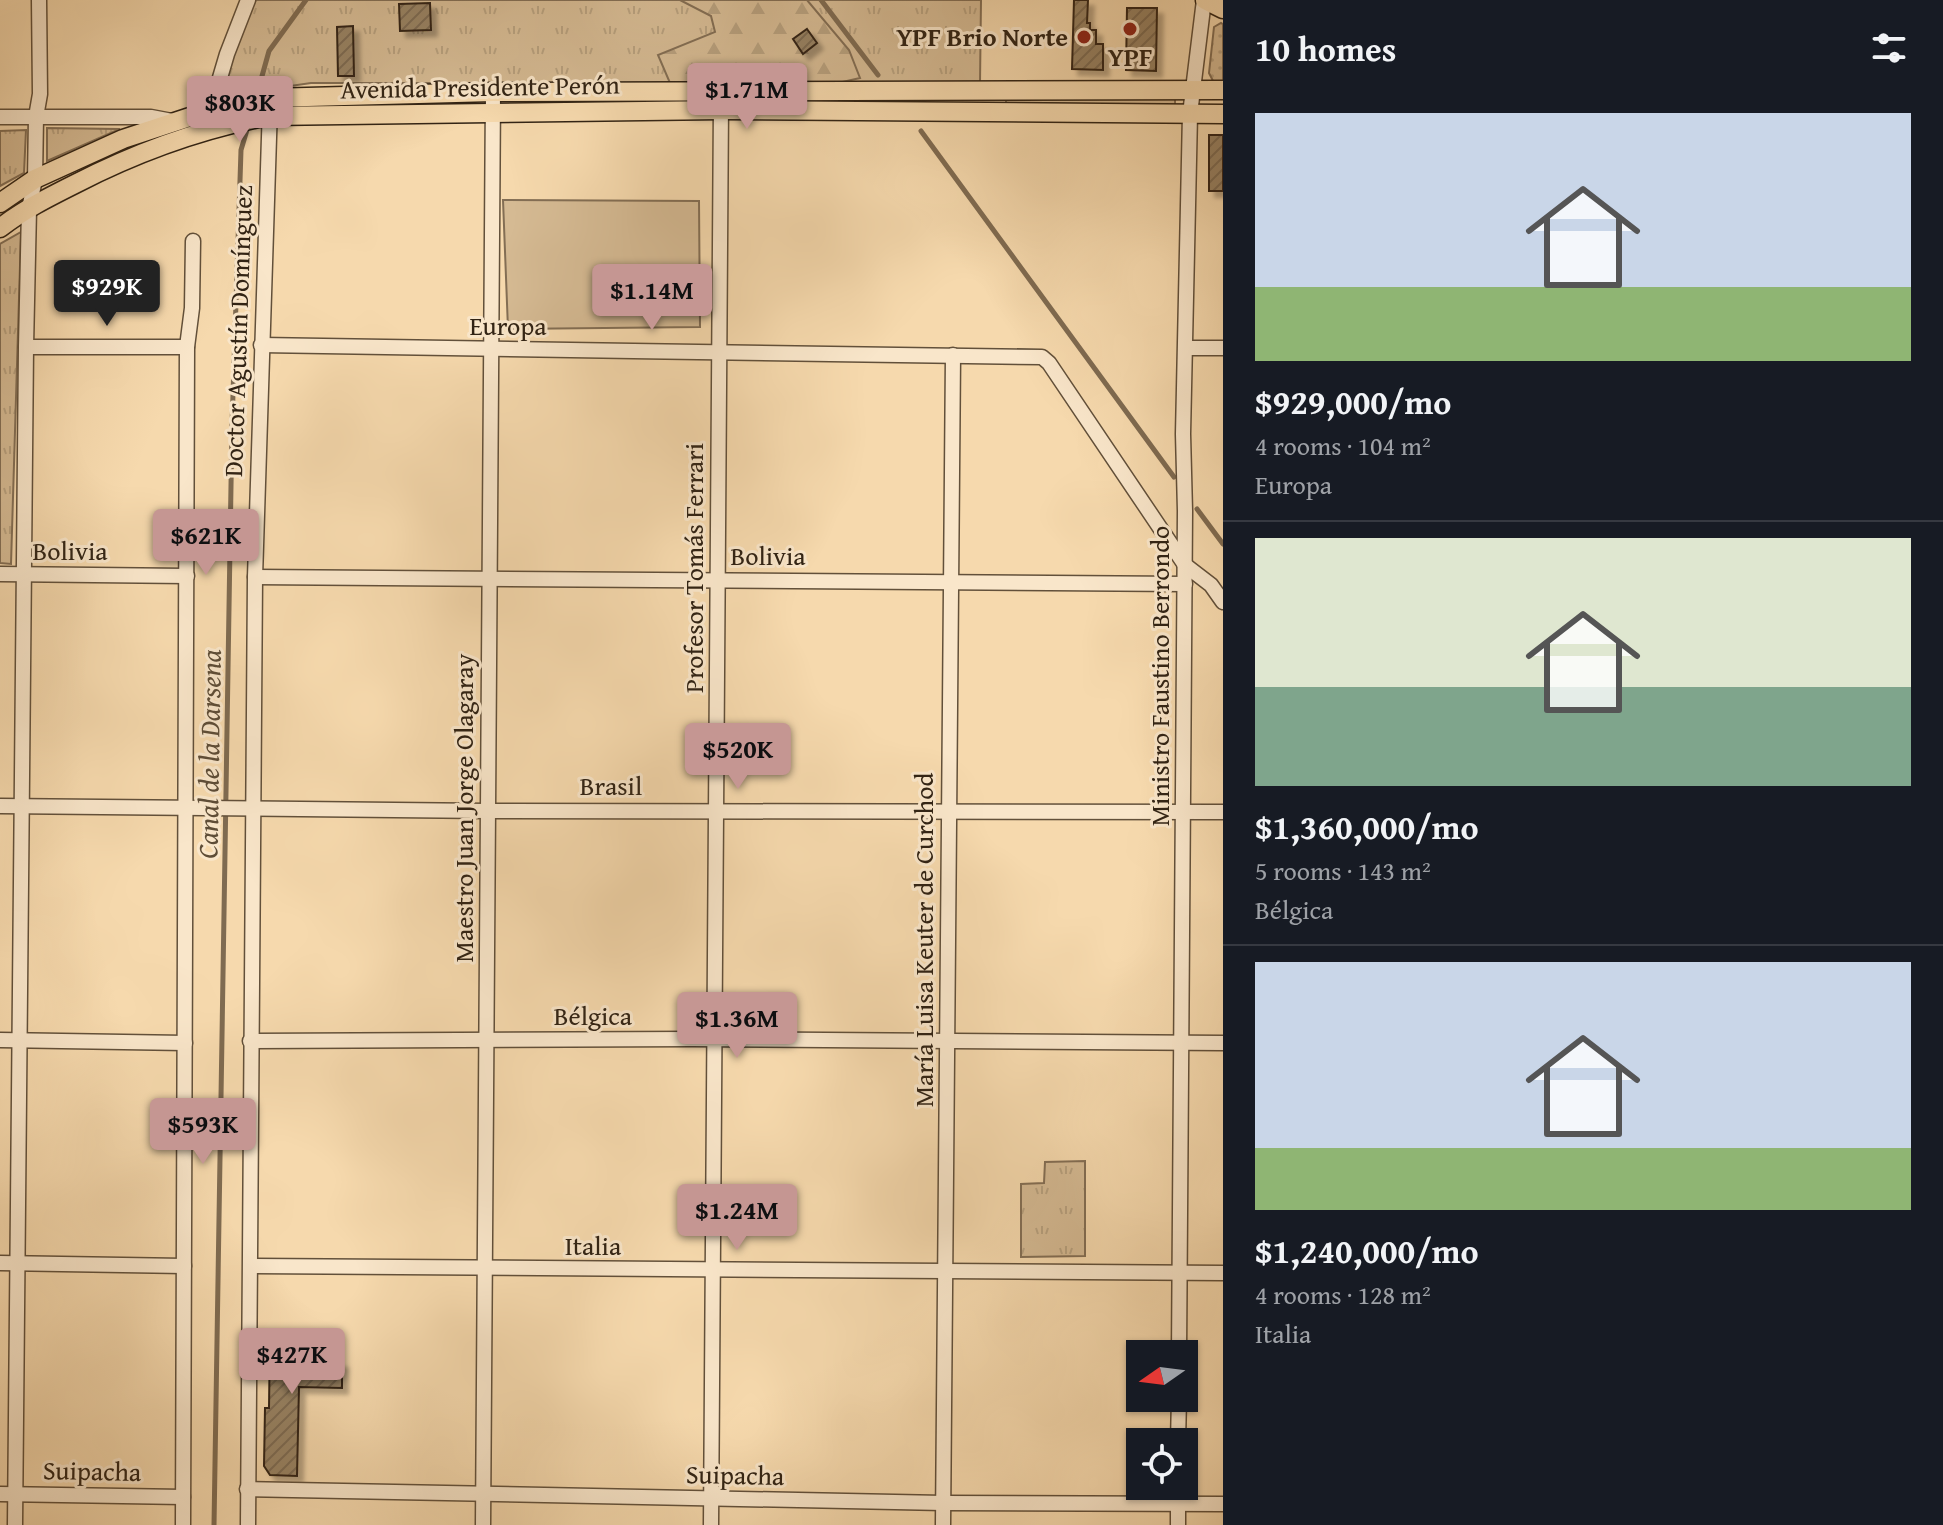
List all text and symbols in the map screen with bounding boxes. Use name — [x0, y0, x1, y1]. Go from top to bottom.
place label: YPF Brio Norte — [896, 17, 1068, 56]
marker: YPF — [1121, 20, 1139, 38]
text: 10 homes — [1255, 24, 1396, 73]
icon: filters — [1867, 26, 1911, 70]
marker: YPF Brio Norte — [1075, 28, 1093, 46]
place label: YPF — [1108, 37, 1152, 76]
pin: $1.71M — [682, 63, 812, 131]
street label: Avenida Presidente Perón — [340, 65, 620, 108]
text: $1.71M — [705, 69, 789, 108]
pin: $803K — [184, 76, 296, 144]
text: $803K — [205, 82, 275, 121]
icon: home — [1511, 165, 1655, 309]
street label: Doctor Agustín Domínguez — [213, 184, 262, 478]
pin: $929K — [51, 260, 163, 328]
pin: $1.14M — [587, 264, 717, 332]
text: $929K — [72, 266, 142, 305]
text: $1.14M — [610, 270, 694, 309]
street label: Europa — [469, 306, 547, 345]
text: $929,000/mo — [1255, 377, 1451, 426]
text: 4 rooms · 104 m² — [1255, 426, 1431, 465]
street label: Profesor Tomás Ferrari — [674, 443, 713, 693]
text: Europa — [1255, 465, 1332, 504]
pin: $621K — [150, 509, 262, 577]
text: $621K — [171, 515, 241, 554]
street label: Ministro Faustino Berrondo — [1140, 526, 1179, 826]
street label: Bolivia — [32, 531, 108, 570]
street label: Bolivia — [730, 536, 806, 575]
icon: home — [1511, 590, 1655, 734]
water label: Canal de la Darsena — [186, 649, 231, 859]
street label: Maestro Juan Jorge Olagaray — [444, 654, 483, 962]
pin: $520K — [682, 723, 794, 791]
text: $520K — [703, 729, 773, 768]
street label: Brasil — [580, 766, 642, 805]
street label: María Luisa Keuter de Curchod — [904, 773, 943, 1107]
text: $1,360,000/mo — [1255, 802, 1479, 851]
text: 5 rooms · 143 m² — [1255, 851, 1431, 890]
text: Bélgica — [1255, 890, 1333, 929]
pin: $1.36M — [672, 992, 802, 1060]
street label: Bélgica — [554, 996, 633, 1035]
text: $1.36M — [695, 998, 779, 1037]
icon: home — [1511, 1014, 1655, 1158]
pin: $593K — [147, 1098, 259, 1166]
text: $593K — [168, 1104, 238, 1143]
pin: $1.24M — [672, 1184, 802, 1252]
text: $1.24M — [695, 1190, 779, 1229]
street label: Italia — [565, 1226, 622, 1265]
text: $1,240,000/mo — [1255, 1226, 1479, 1275]
text: 4 rooms · 128 m² — [1255, 1275, 1431, 1314]
text: Italia — [1255, 1314, 1311, 1353]
pin: $427K — [236, 1328, 348, 1396]
text: $427K — [257, 1334, 327, 1373]
north arrow — [1126, 1340, 1198, 1412]
map controls — [1126, 1340, 1198, 1500]
button: locate — [1126, 1428, 1198, 1500]
street label: Suipacha — [42, 1450, 142, 1491]
street label: Suipacha — [685, 1454, 785, 1495]

